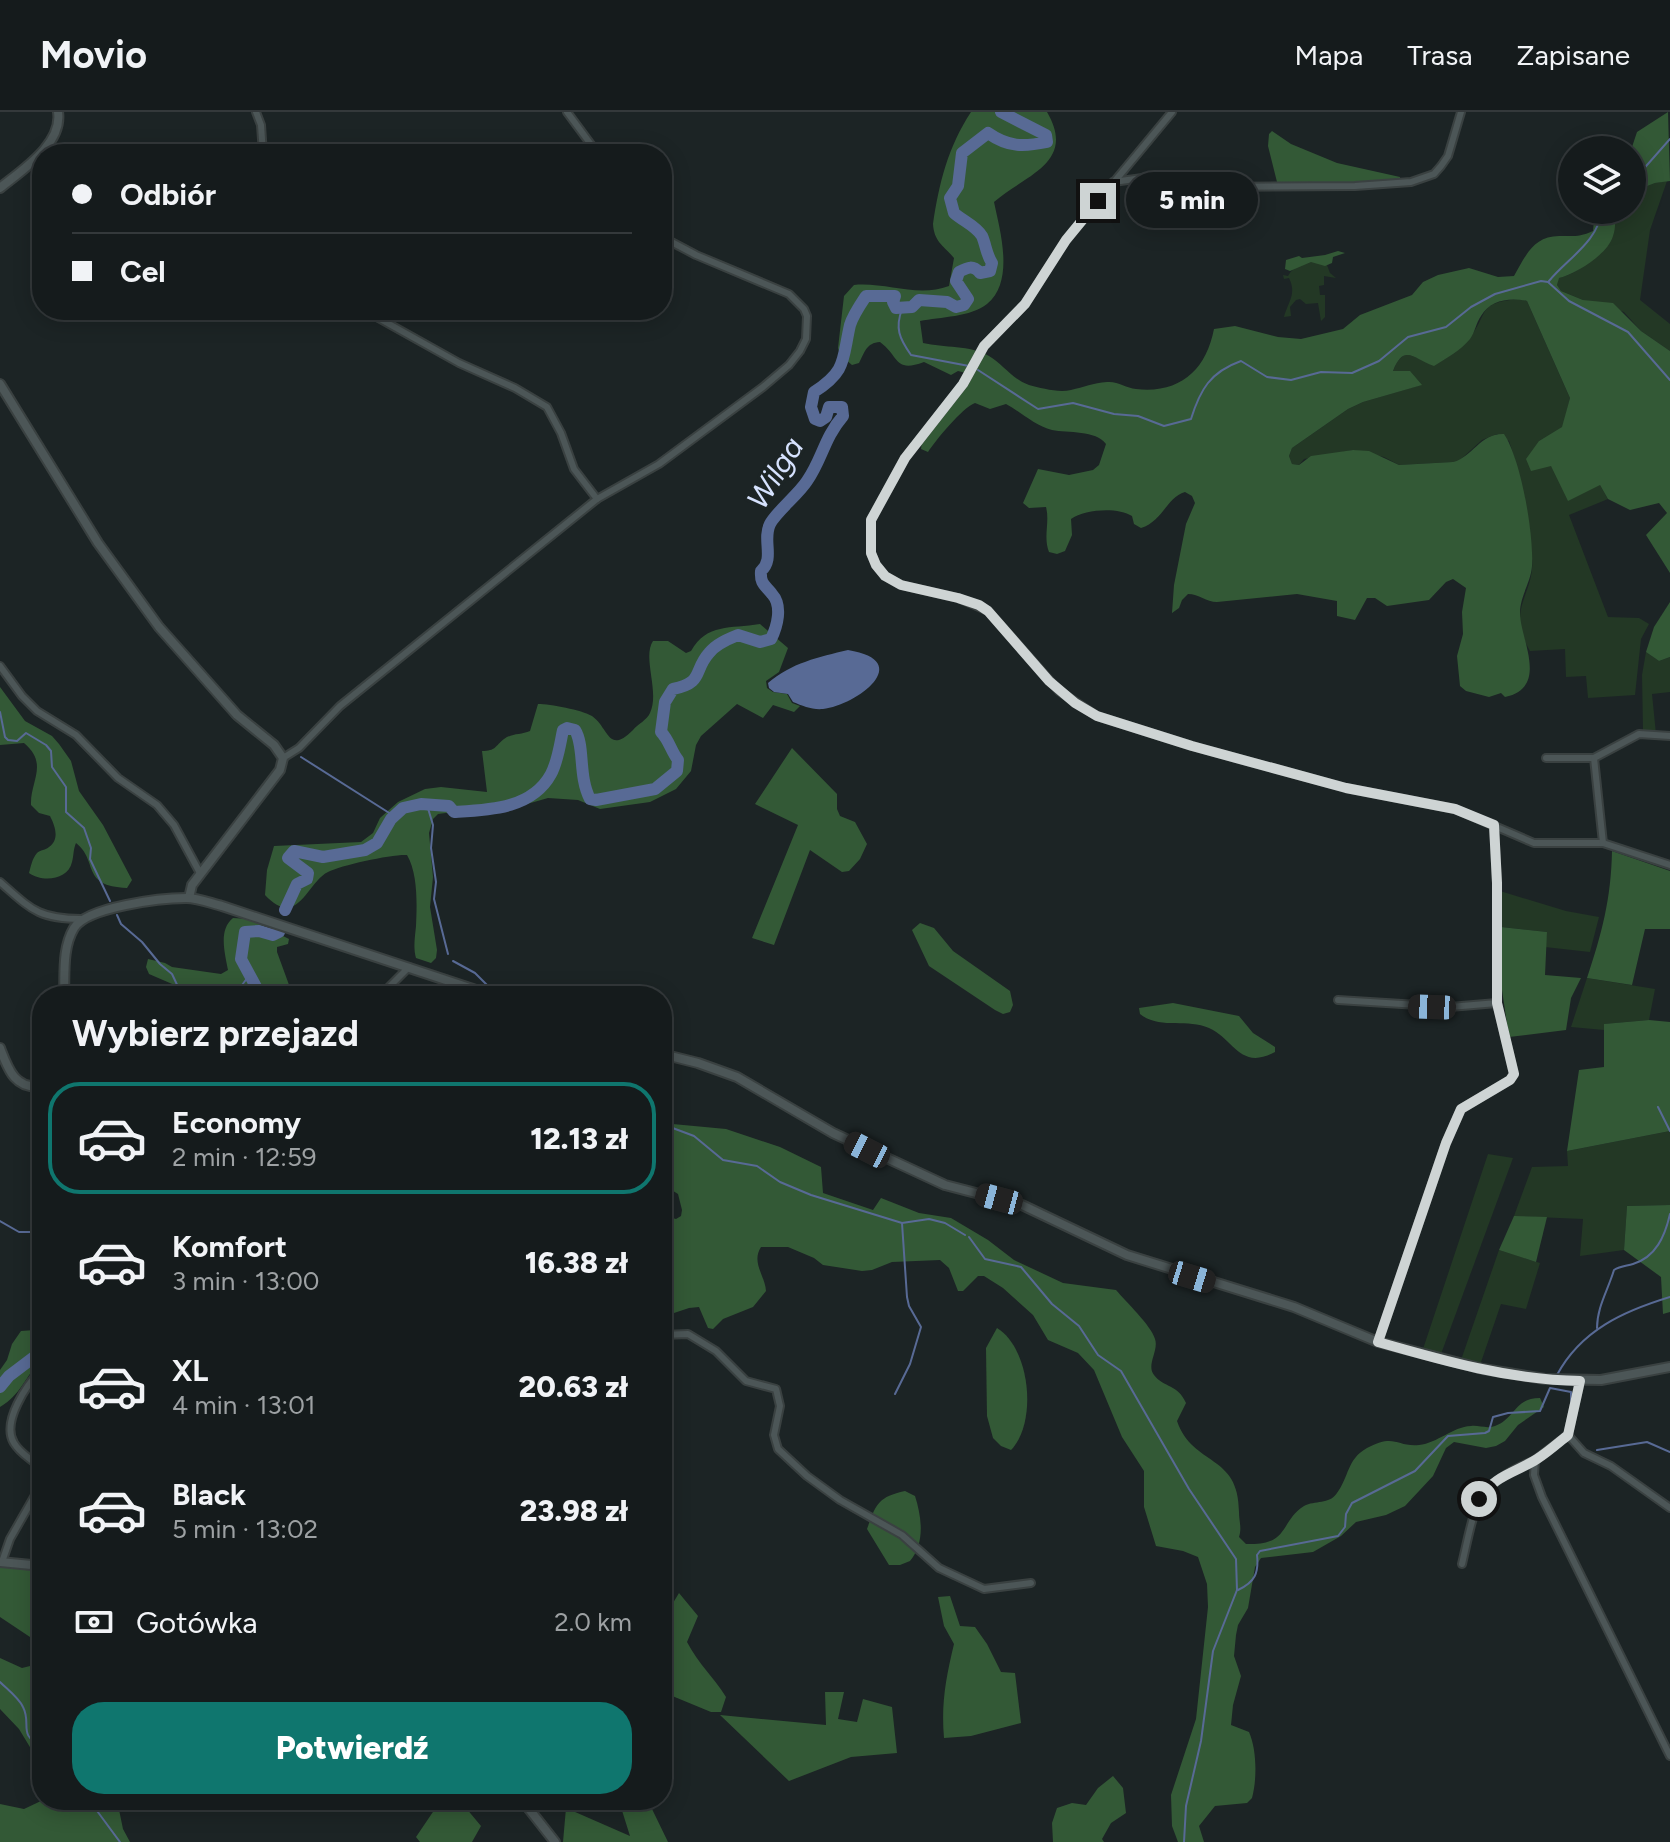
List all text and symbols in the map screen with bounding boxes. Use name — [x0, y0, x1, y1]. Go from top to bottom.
text: Movio — [40, 32, 147, 78]
text: Mapa — [1294, 38, 1363, 72]
text: Trasa — [1407, 38, 1472, 72]
text: Zapisane — [1516, 38, 1630, 72]
map controls — [1558, 136, 1646, 224]
button: layers — [1558, 136, 1646, 224]
callout: 5 min — [1126, 173, 1258, 229]
text: Odbiór — [120, 176, 216, 213]
route end — [1080, 183, 1116, 219]
text: 5 min — [1159, 184, 1225, 216]
text: Cel — [120, 253, 166, 290]
water label: Wilga — [739, 430, 811, 516]
car — [1408, 994, 1456, 1020]
text: Wybierz przejazd — [72, 1012, 359, 1055]
icon: car — [76, 1102, 148, 1174]
text: Economy — [172, 1104, 301, 1141]
text: 12.13 zł — [530, 1120, 628, 1157]
car — [840, 1128, 894, 1172]
text: 2 min · 12:59 — [172, 1141, 317, 1173]
car — [973, 1181, 1025, 1217]
icon: car — [76, 1226, 148, 1298]
text: Komfort — [172, 1228, 287, 1265]
text: 16.38 zł — [525, 1244, 628, 1281]
car — [1166, 1259, 1218, 1295]
text: 3 min · 13:00 — [172, 1265, 319, 1297]
icon: car — [76, 1350, 148, 1422]
text: XL — [172, 1352, 208, 1389]
text: 20.63 zł — [519, 1368, 628, 1405]
text: 4 min · 13:01 — [172, 1389, 316, 1421]
icon: car — [76, 1474, 148, 1546]
text: Black — [172, 1476, 246, 1513]
route start — [1461, 1481, 1497, 1517]
text: 23.98 zł — [520, 1492, 628, 1529]
text: 5 min · 13:02 — [172, 1513, 318, 1545]
icon: cash — [72, 1600, 116, 1644]
text: Gotówka — [136, 1604, 258, 1641]
text: 2.0 km — [554, 1606, 632, 1638]
button: Potwierdź — [72, 1702, 632, 1794]

